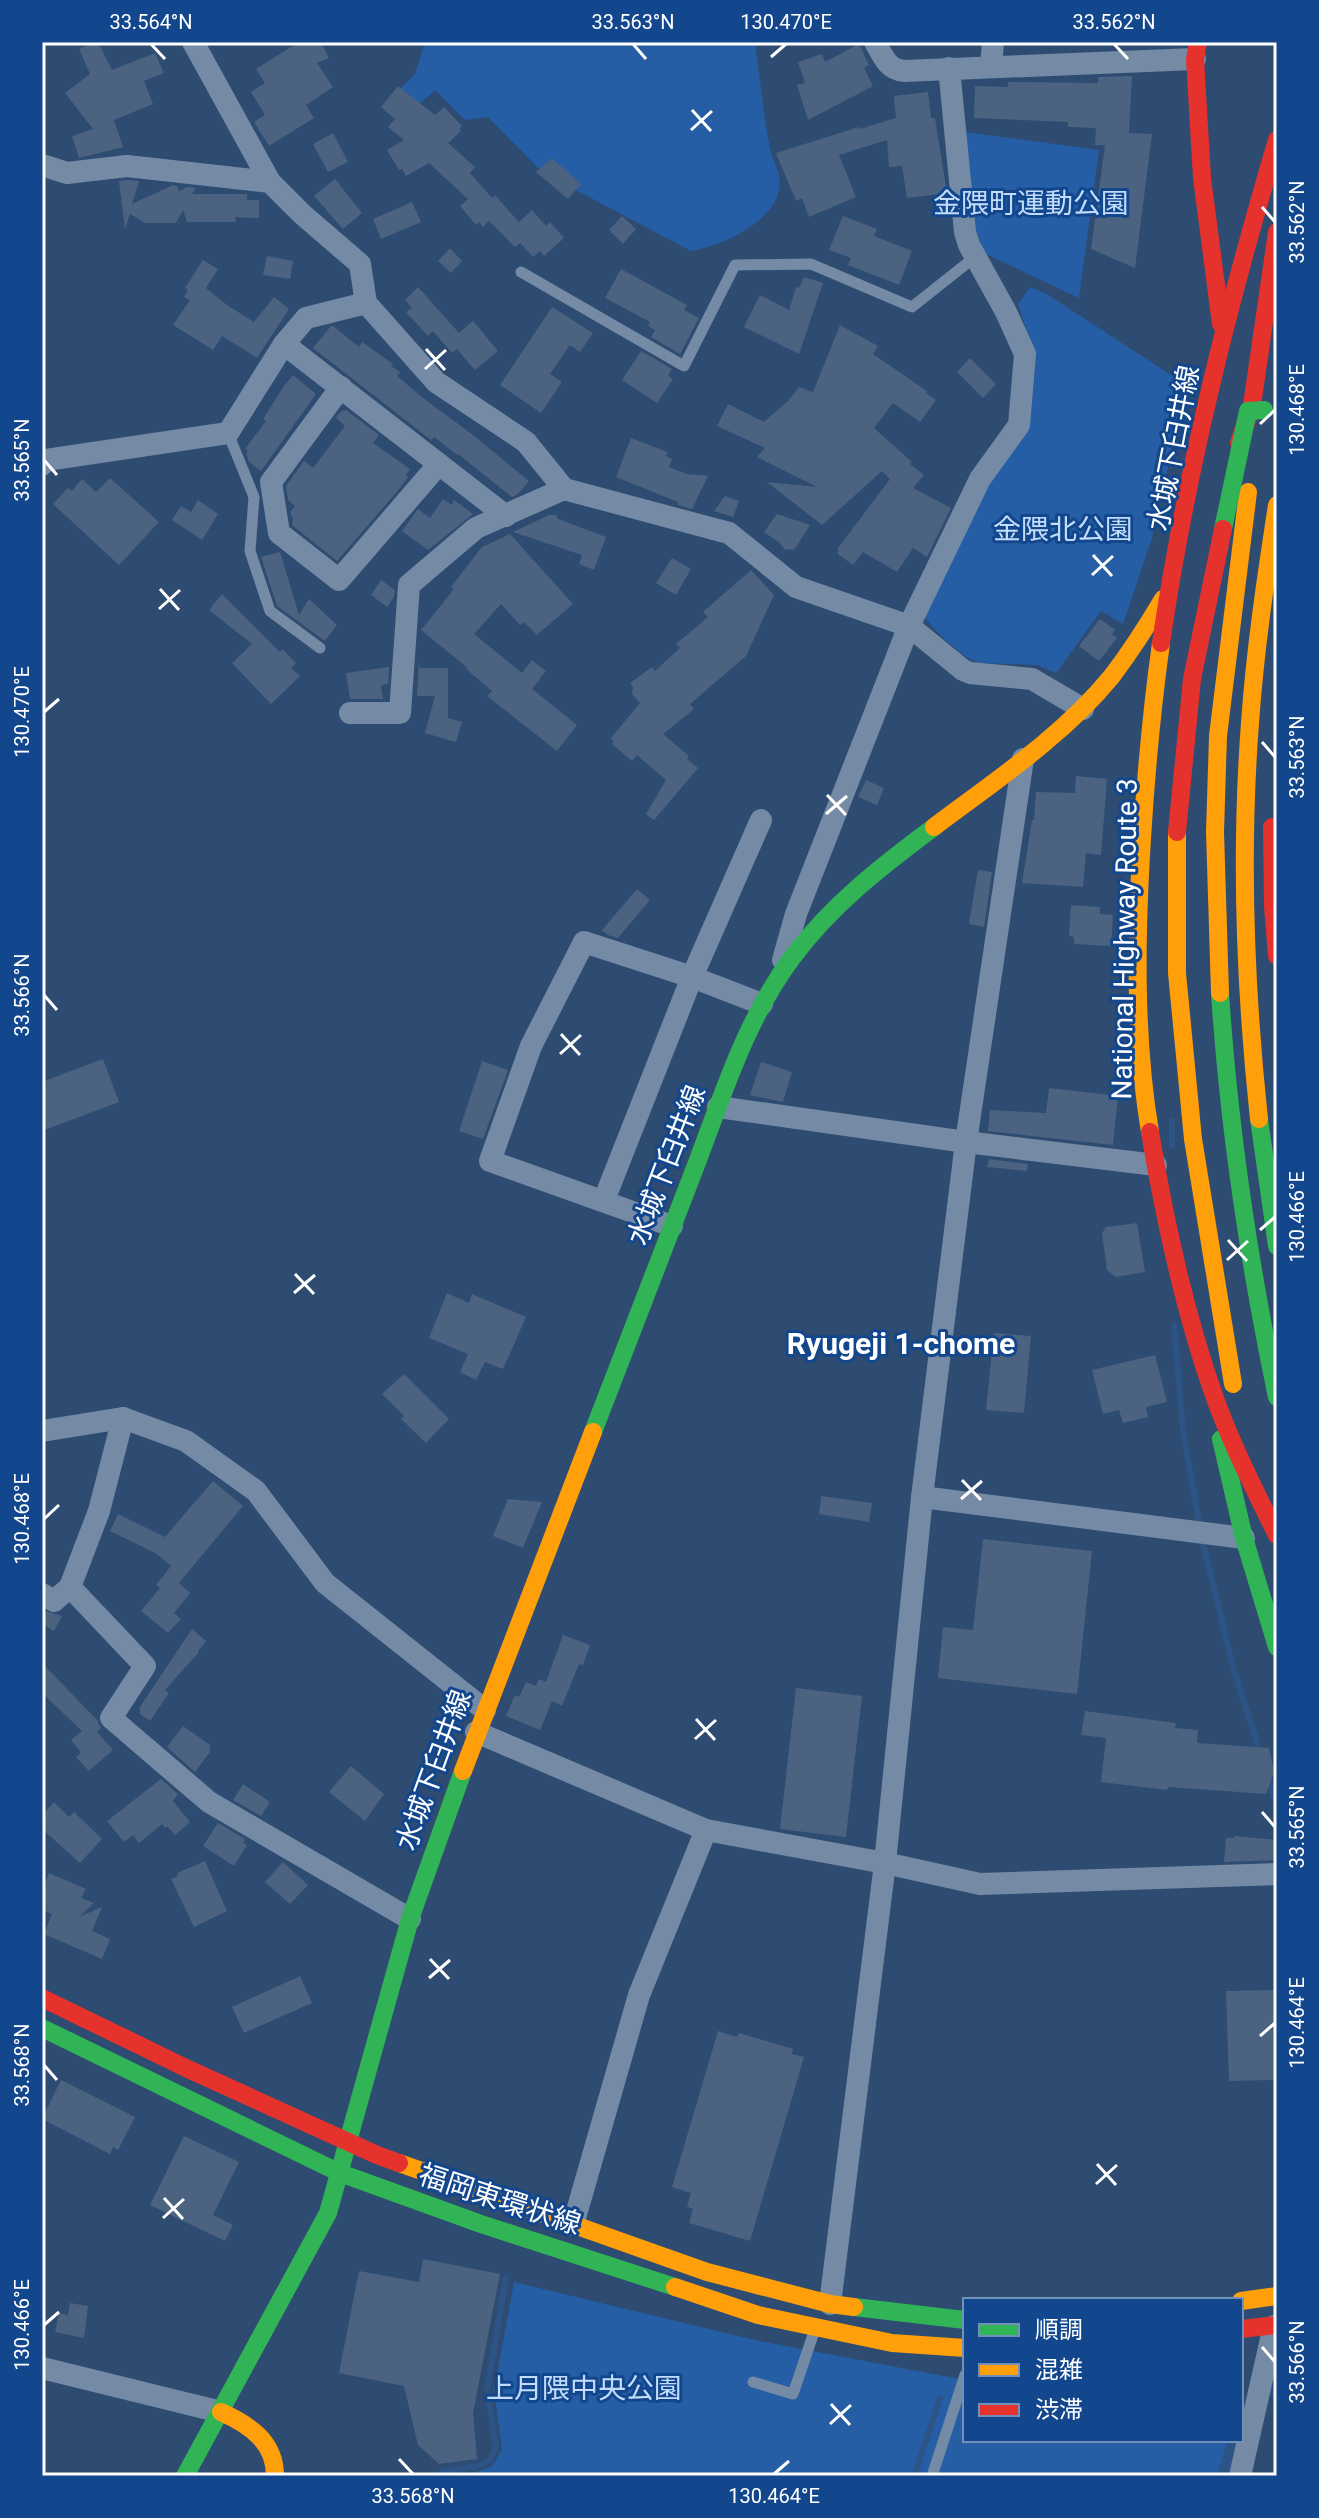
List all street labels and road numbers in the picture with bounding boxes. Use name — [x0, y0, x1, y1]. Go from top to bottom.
street label: 水城下臼井線 — [1141, 362, 1206, 534]
street label: National Highway Route 3 — [1105, 778, 1144, 1100]
street label: 水城下臼井線 — [621, 1081, 712, 1250]
street label: 水城下臼井線 — [389, 1686, 478, 1855]
street label: 福岡東環状線 — [415, 2158, 585, 2241]

